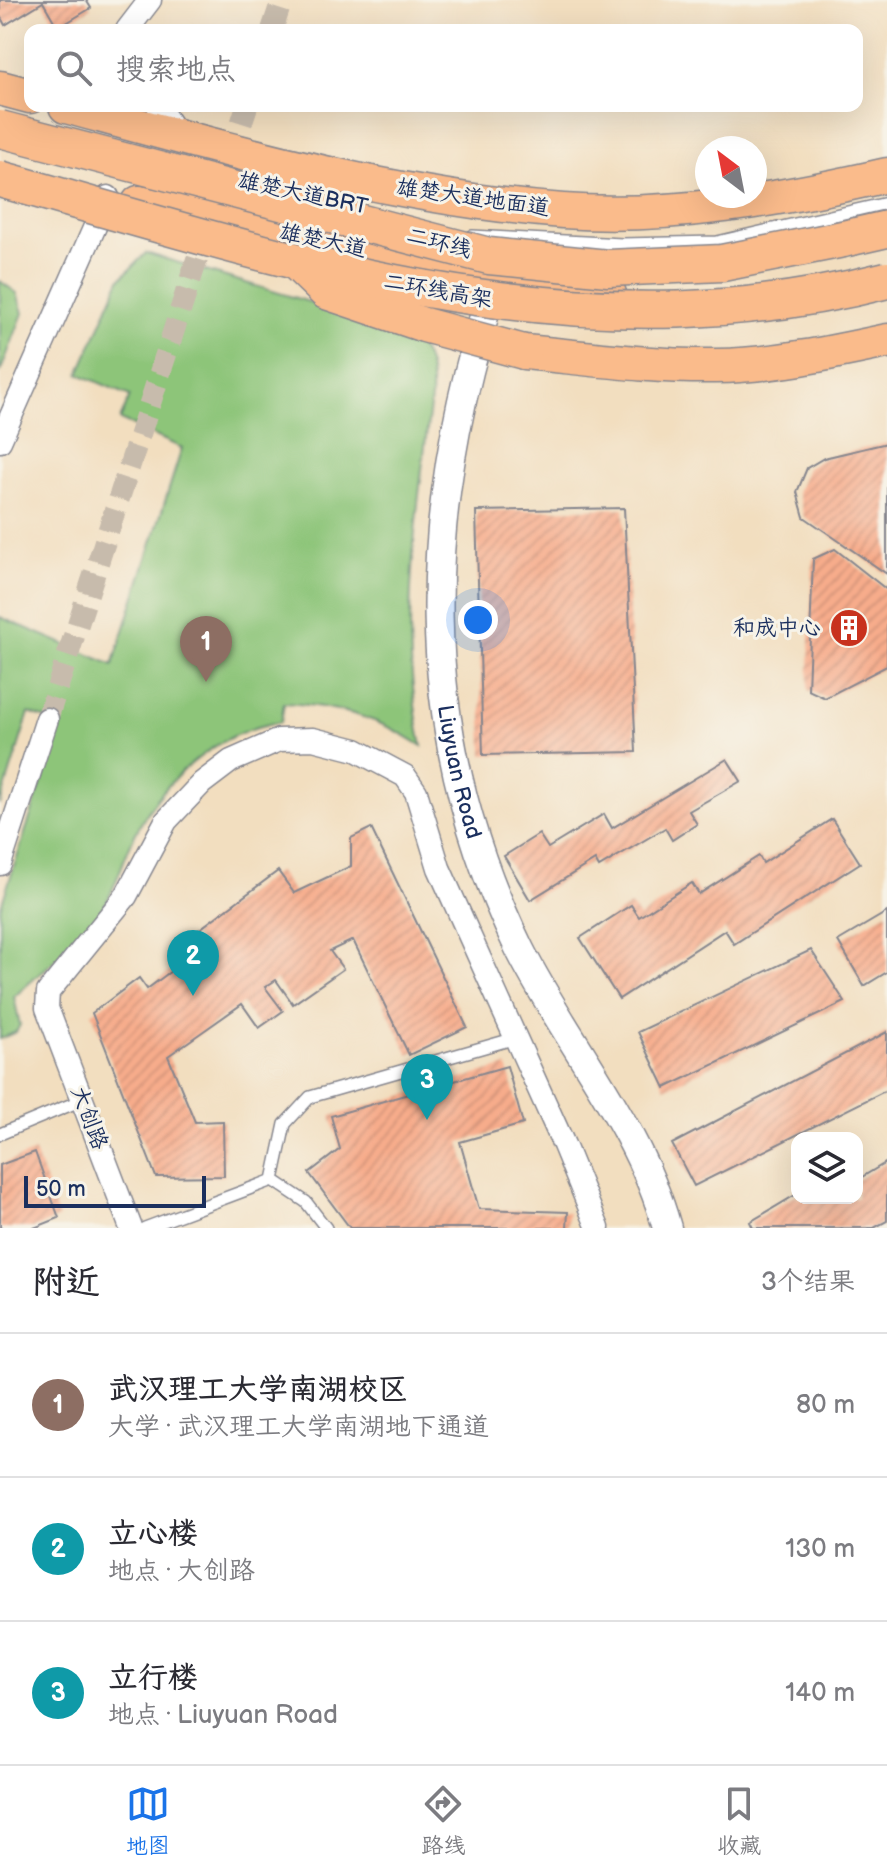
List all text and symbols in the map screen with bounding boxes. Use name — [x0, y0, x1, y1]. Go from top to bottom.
search box — [24, 24, 863, 112]
icon: search — [52, 46, 96, 90]
text: 搜索地点 — [116, 52, 236, 88]
north arrow — [695, 136, 767, 208]
street label: 雄楚大道BRT — [236, 167, 370, 221]
street label: 雄楚大道地面道 — [395, 174, 551, 222]
street label: 雄楚大道 — [277, 219, 369, 263]
street label: 二环线 — [404, 222, 474, 264]
street label: 二环线高架 — [381, 268, 495, 314]
your location — [458, 600, 498, 640]
building icon: 和成中心 — [828, 607, 870, 649]
place label: 和成中心 — [733, 615, 821, 642]
pin: 1 — [180, 616, 232, 682]
street label: Liuyuan Road — [432, 703, 488, 842]
pin: 2 — [167, 930, 219, 996]
pin: 3 — [401, 1054, 453, 1120]
street label: 大创路 — [65, 1082, 113, 1154]
map controls — [791, 1132, 863, 1204]
button: layers — [791, 1132, 863, 1204]
scale bar — [24, 1172, 206, 1208]
text: 50 m — [36, 1176, 86, 1203]
text: 附近 — [32, 1262, 100, 1303]
text: 3个结果 — [761, 1267, 855, 1298]
text: 武汉理工大学南湖校区 — [108, 1372, 408, 1408]
text: 1 — [53, 1390, 63, 1421]
text: 80 m — [796, 1390, 855, 1421]
text: 大学 · 武汉理工大学南湖地下通道 — [108, 1412, 489, 1443]
text: 立心楼 — [108, 1516, 198, 1552]
text: 2 — [50, 1534, 66, 1565]
text: 130 m — [785, 1534, 855, 1565]
text: 地点 · 大创路 — [108, 1556, 255, 1587]
text: 立行楼 — [108, 1660, 198, 1696]
text: 3 — [50, 1678, 66, 1709]
text: 140 m — [785, 1678, 855, 1709]
text: 地点 · Liuyuan Road — [108, 1700, 338, 1731]
tab: 地图 — [126, 1782, 170, 1860]
tab: 路线 — [421, 1782, 465, 1860]
tab: 收藏 — [717, 1782, 761, 1860]

